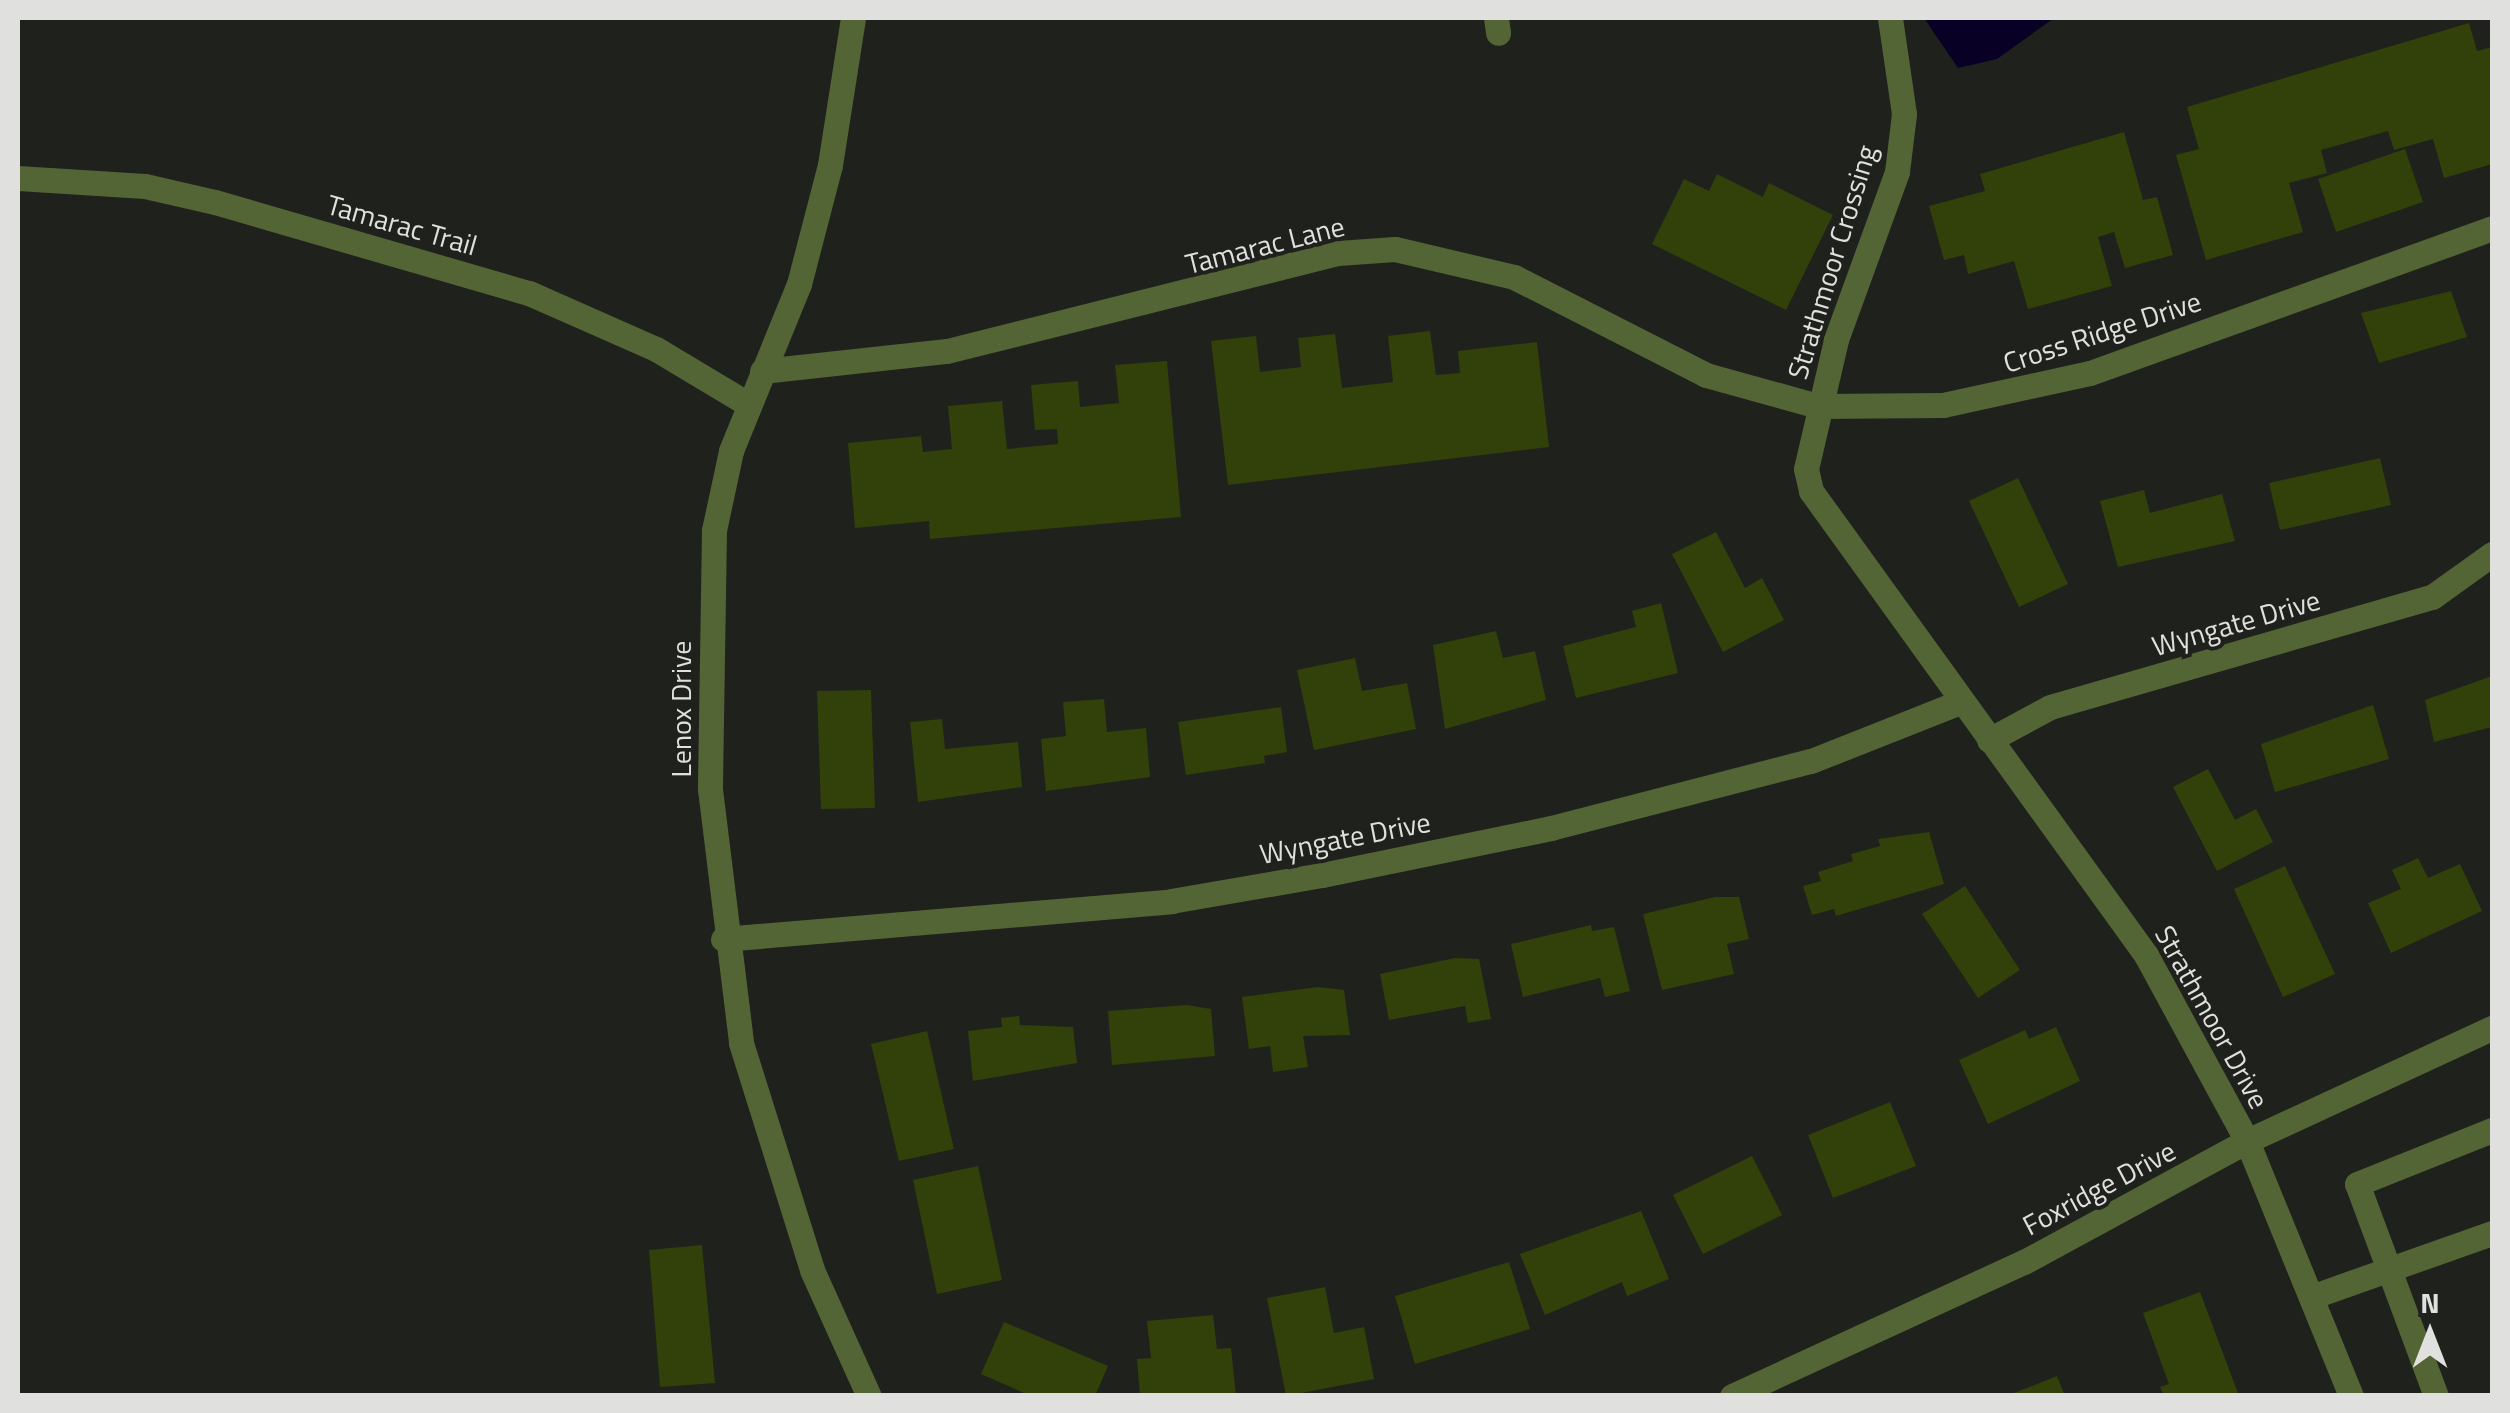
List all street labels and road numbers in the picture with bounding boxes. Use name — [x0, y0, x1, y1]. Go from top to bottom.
street label: Strathmoor Crossing — [1780, 141, 1884, 383]
street label: Tamarac Trail — [323, 188, 481, 262]
street label: Tamarac Lane — [1182, 209, 1348, 281]
street label: Cross Ridge Drive — [1999, 284, 2205, 380]
street label: Wyngate Drive — [2148, 583, 2324, 663]
street label: Lenox Drive — [664, 641, 698, 777]
street label: Wyngate Drive — [1257, 805, 1433, 871]
street label: Strathmoor Drive — [2148, 920, 2276, 1114]
street label: Foxridge Drive — [2017, 1134, 2181, 1242]

